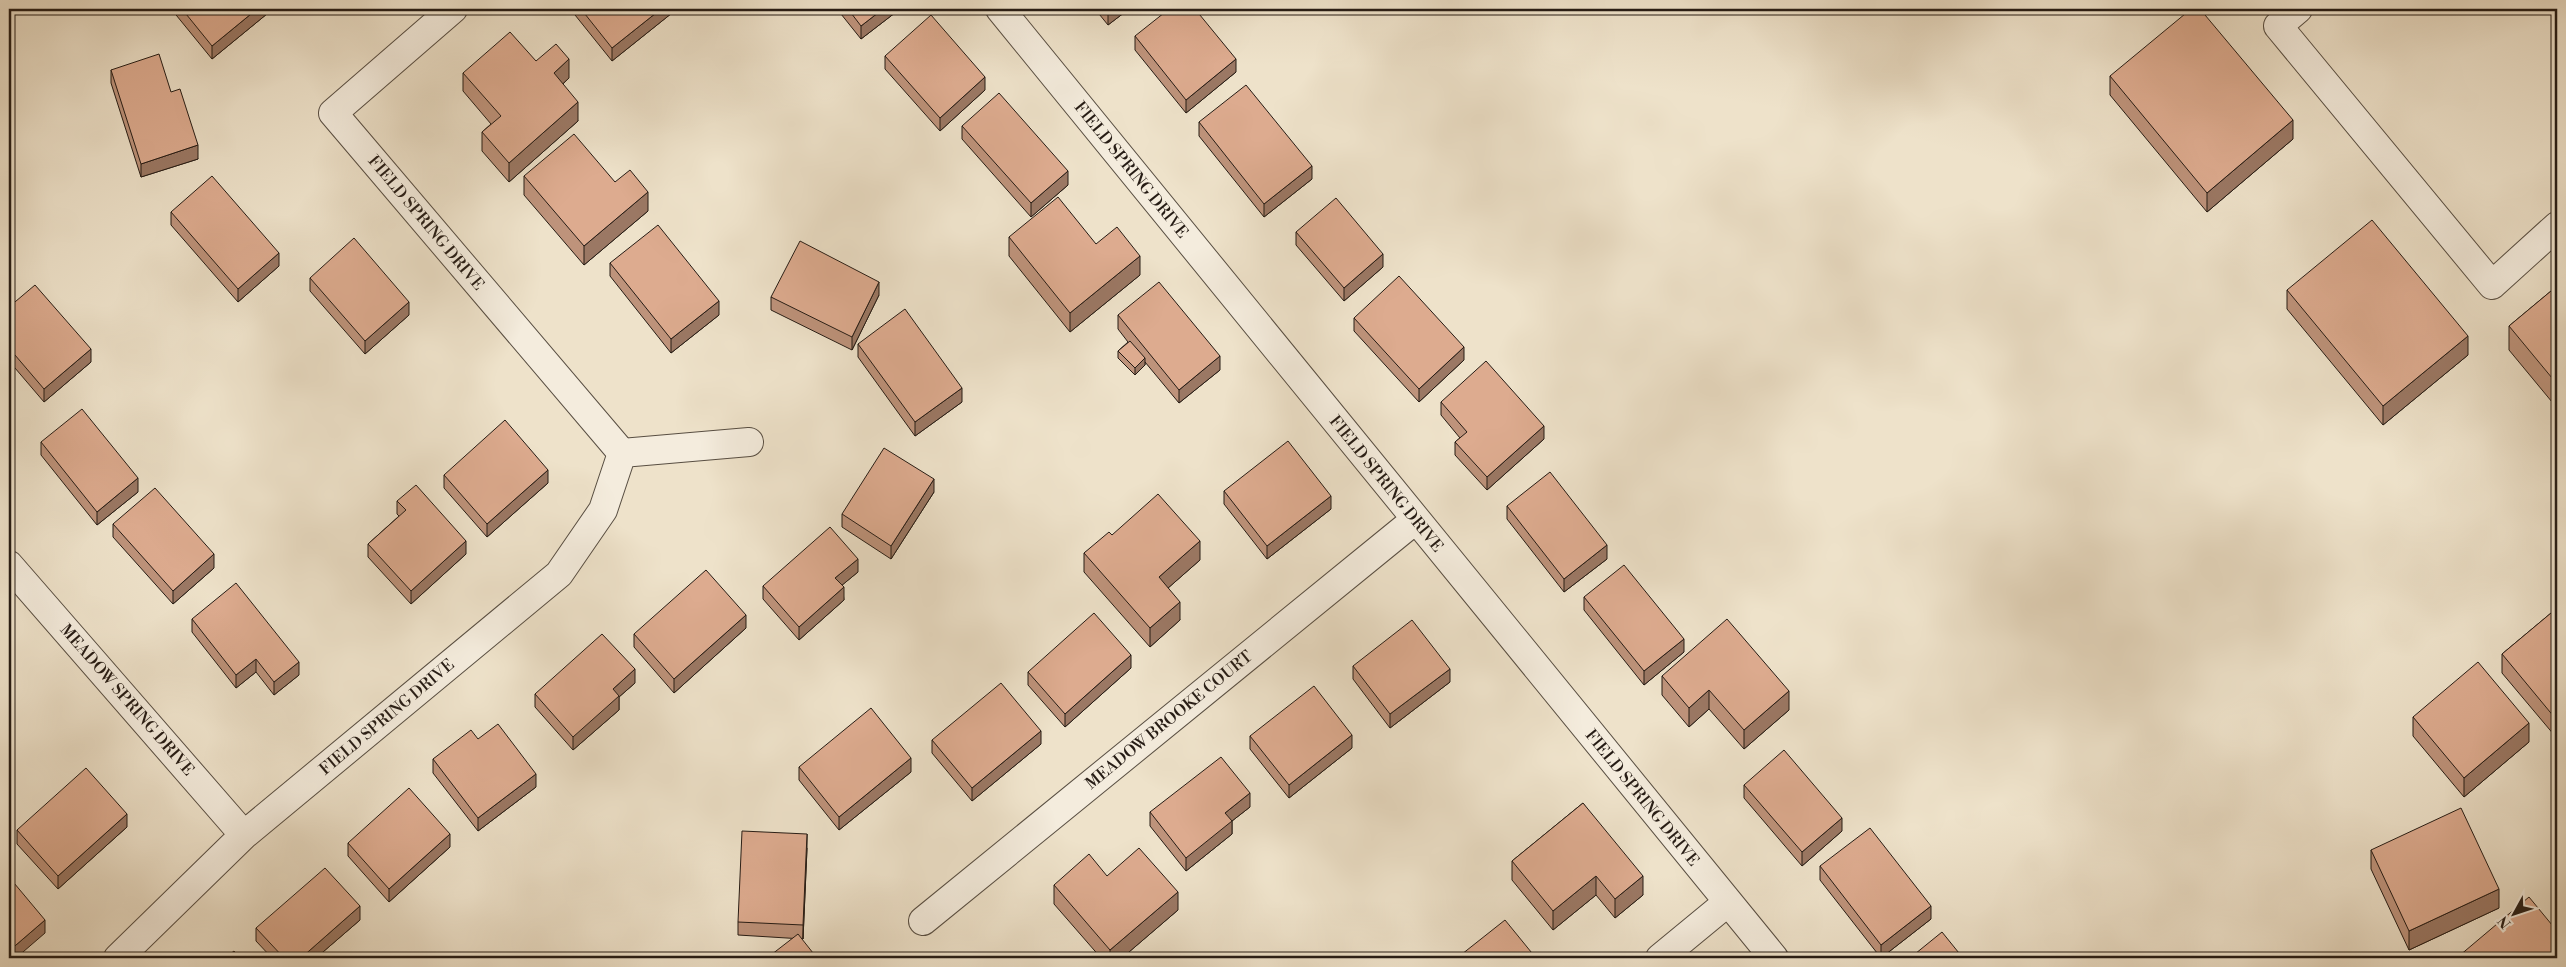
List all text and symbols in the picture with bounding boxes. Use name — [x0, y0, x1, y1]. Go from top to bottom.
street label: FIELD SPRING DRIVE — [1070, 98, 1192, 242]
street label: FIELD SPRING DRIVE — [364, 151, 488, 295]
street label: FIELD SPRING DRIVE — [1325, 412, 1447, 556]
street label: MEADOW SPRING DRIVE — [56, 620, 198, 780]
street label: MEADOW BROOKE COURT — [1082, 646, 1256, 794]
street label: FIELD SPRING DRIVE — [315, 655, 459, 779]
street label: FIELD SPRING DRIVE — [1581, 726, 1703, 870]
north arrow — [2488, 890, 2538, 940]
text: N — [2494, 912, 2515, 932]

